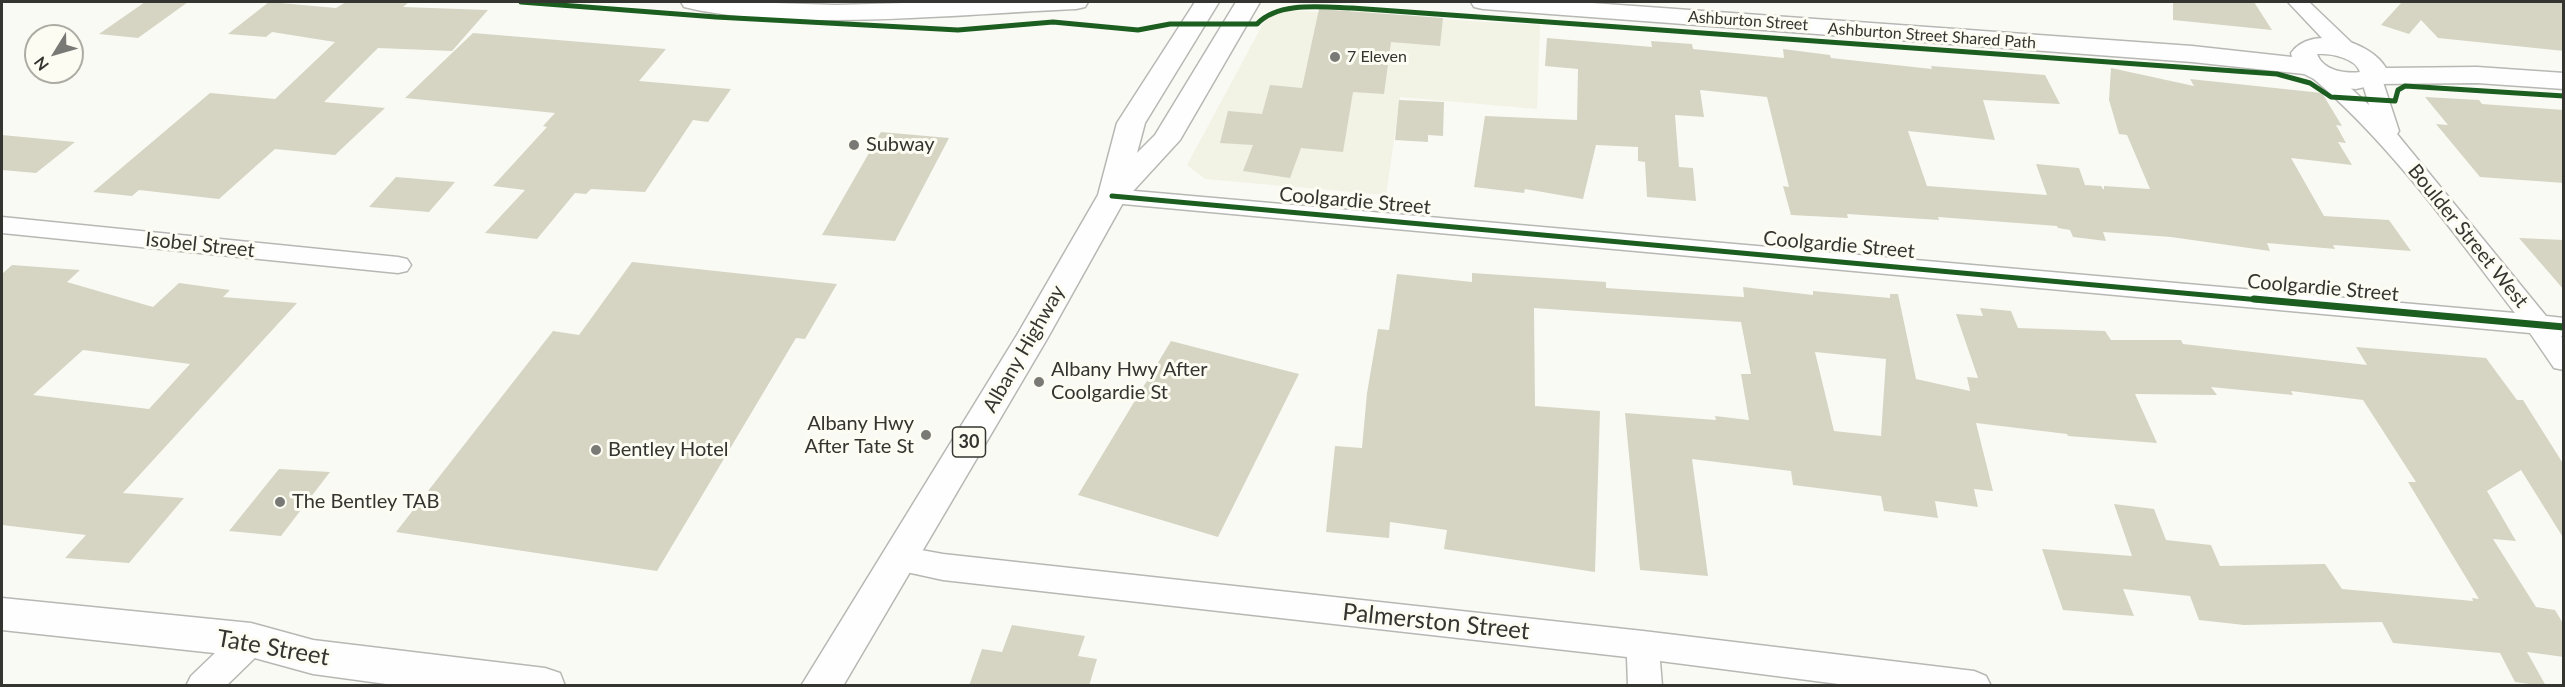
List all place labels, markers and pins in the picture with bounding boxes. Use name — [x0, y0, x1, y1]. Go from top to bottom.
place label: 7 Eleven — [1347, 47, 1407, 67]
marker: 7 Eleven — [1328, 50, 1342, 64]
place label: Subway — [866, 133, 934, 157]
marker: Subway — [847, 138, 861, 152]
place label: Albany Hwy After Coolgardie St — [1051, 358, 1208, 405]
marker: Albany Hwy After Coolgardie St — [1032, 375, 1046, 389]
place label: Albany Hwy After Tate St — [805, 412, 914, 459]
marker: Albany Hwy After Tate St — [919, 428, 933, 442]
place label: Bentley Hotel — [608, 438, 728, 462]
marker: Bentley Hotel — [589, 443, 603, 457]
place label: The Bentley TAB — [292, 490, 439, 514]
marker: The Bentley TAB — [273, 495, 287, 509]

